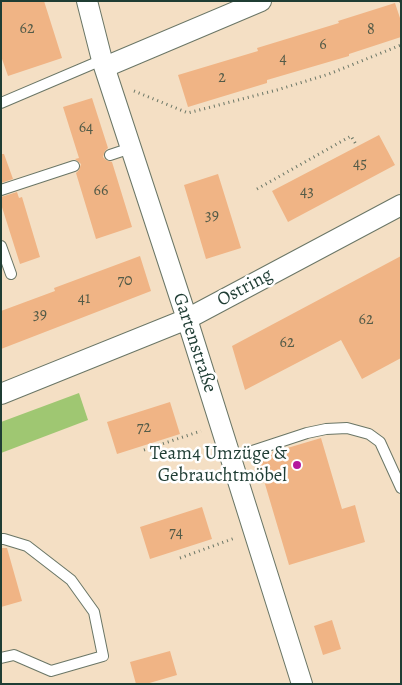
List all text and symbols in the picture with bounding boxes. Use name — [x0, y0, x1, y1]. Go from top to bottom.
house number: 62 — [20, 19, 34, 39]
house number: 8 — [367, 20, 375, 40]
house number: 6 — [319, 35, 327, 55]
house number: 4 — [279, 49, 287, 69]
house number: 2 — [218, 68, 226, 88]
house number: 64 — [79, 118, 93, 138]
house number: 45 — [353, 154, 367, 174]
house number: 66 — [94, 181, 108, 201]
house number: 43 — [300, 182, 314, 202]
house number: 39 — [205, 206, 219, 226]
street label: Ostring — [213, 264, 277, 312]
house number: 70 — [117, 271, 133, 291]
house number: 41 — [78, 289, 90, 309]
street label: Gartenstraße — [167, 290, 221, 396]
house number: 39 — [33, 305, 47, 325]
house number: 62 — [359, 310, 373, 330]
house number: 62 — [280, 333, 294, 353]
house number: 72 — [137, 418, 151, 438]
place label: Team4 Umzüge & Gebrauchtmöbel — [150, 443, 287, 487]
marker: Team4 Umzüge & Gebrauchtmöbel — [291, 459, 303, 471]
house number: 74 — [169, 523, 183, 543]

